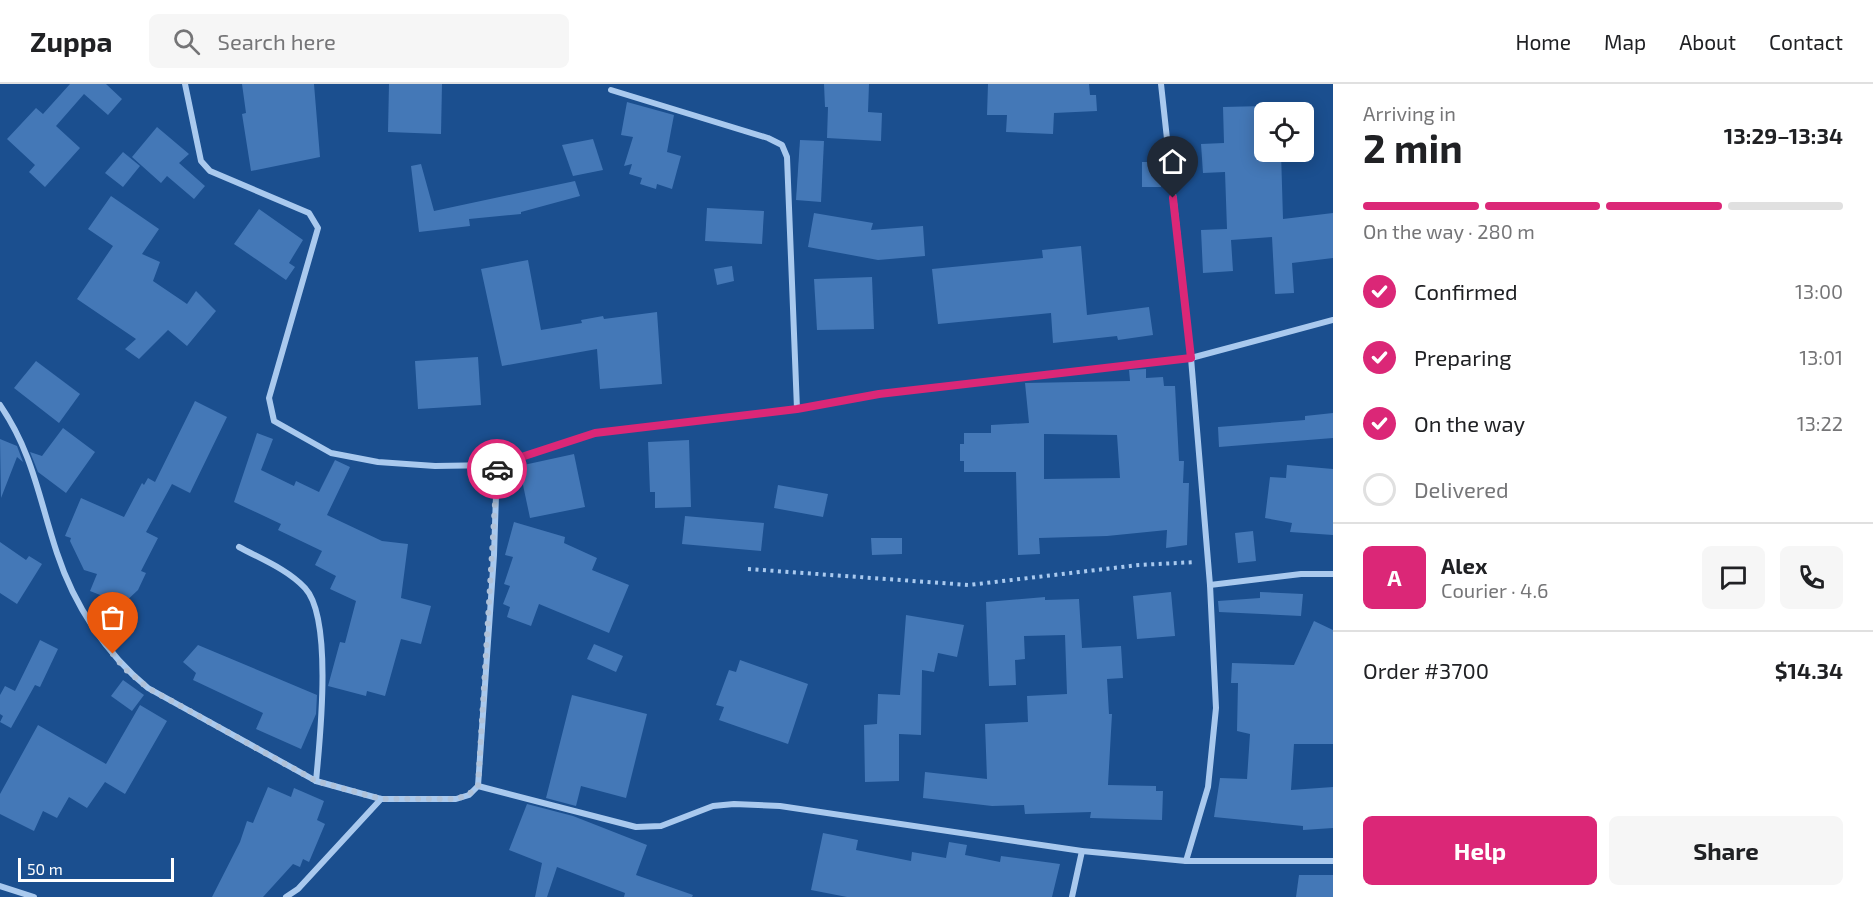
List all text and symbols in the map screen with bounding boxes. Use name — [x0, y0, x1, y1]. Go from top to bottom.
search box — [149, 14, 569, 68]
text: Zuppa — [30, 24, 113, 58]
icon: search — [170, 25, 203, 58]
text: Search here — [218, 28, 336, 54]
text: Home — [1515, 29, 1571, 54]
text: Map — [1604, 29, 1646, 54]
text: About — [1679, 29, 1736, 54]
text: Contact — [1769, 29, 1843, 54]
text: Arriving in — [1363, 101, 1456, 125]
map controls — [1254, 102, 1314, 162]
button: locate — [1254, 102, 1314, 162]
text: 13:29–13:34 — [1724, 122, 1843, 148]
text: 2 min — [1363, 124, 1463, 171]
pin — [1147, 136, 1198, 198]
icon: home — [1156, 145, 1189, 178]
text: On the way · 280 m — [1363, 219, 1535, 243]
icon: check — [1363, 275, 1396, 308]
text: Confirmed — [1414, 278, 1518, 304]
text: 13:00 — [1795, 279, 1843, 303]
icon: check — [1363, 341, 1396, 374]
text: Preparing — [1414, 344, 1512, 370]
text: 13:01 — [1799, 345, 1843, 369]
icon: check — [1363, 407, 1396, 440]
text: On the way — [1414, 410, 1525, 436]
text: 13:22 — [1797, 411, 1843, 435]
courier — [467, 439, 527, 499]
icon: car — [481, 453, 514, 486]
text: Delivered — [1414, 476, 1509, 502]
button: chat — [1702, 546, 1765, 609]
button: phone — [1780, 546, 1843, 609]
text: Alex — [1441, 552, 1487, 578]
text: A — [1387, 564, 1402, 590]
text: Courier · 4.6 — [1441, 578, 1548, 602]
pin — [87, 592, 138, 654]
icon: bag — [96, 601, 129, 634]
text: Order #3700 — [1363, 657, 1489, 683]
text: $14.34 — [1775, 657, 1843, 683]
button: Help — [1363, 816, 1597, 885]
button: Share — [1609, 816, 1843, 885]
scale bar — [18, 855, 174, 882]
text: 50 m — [27, 859, 63, 878]

